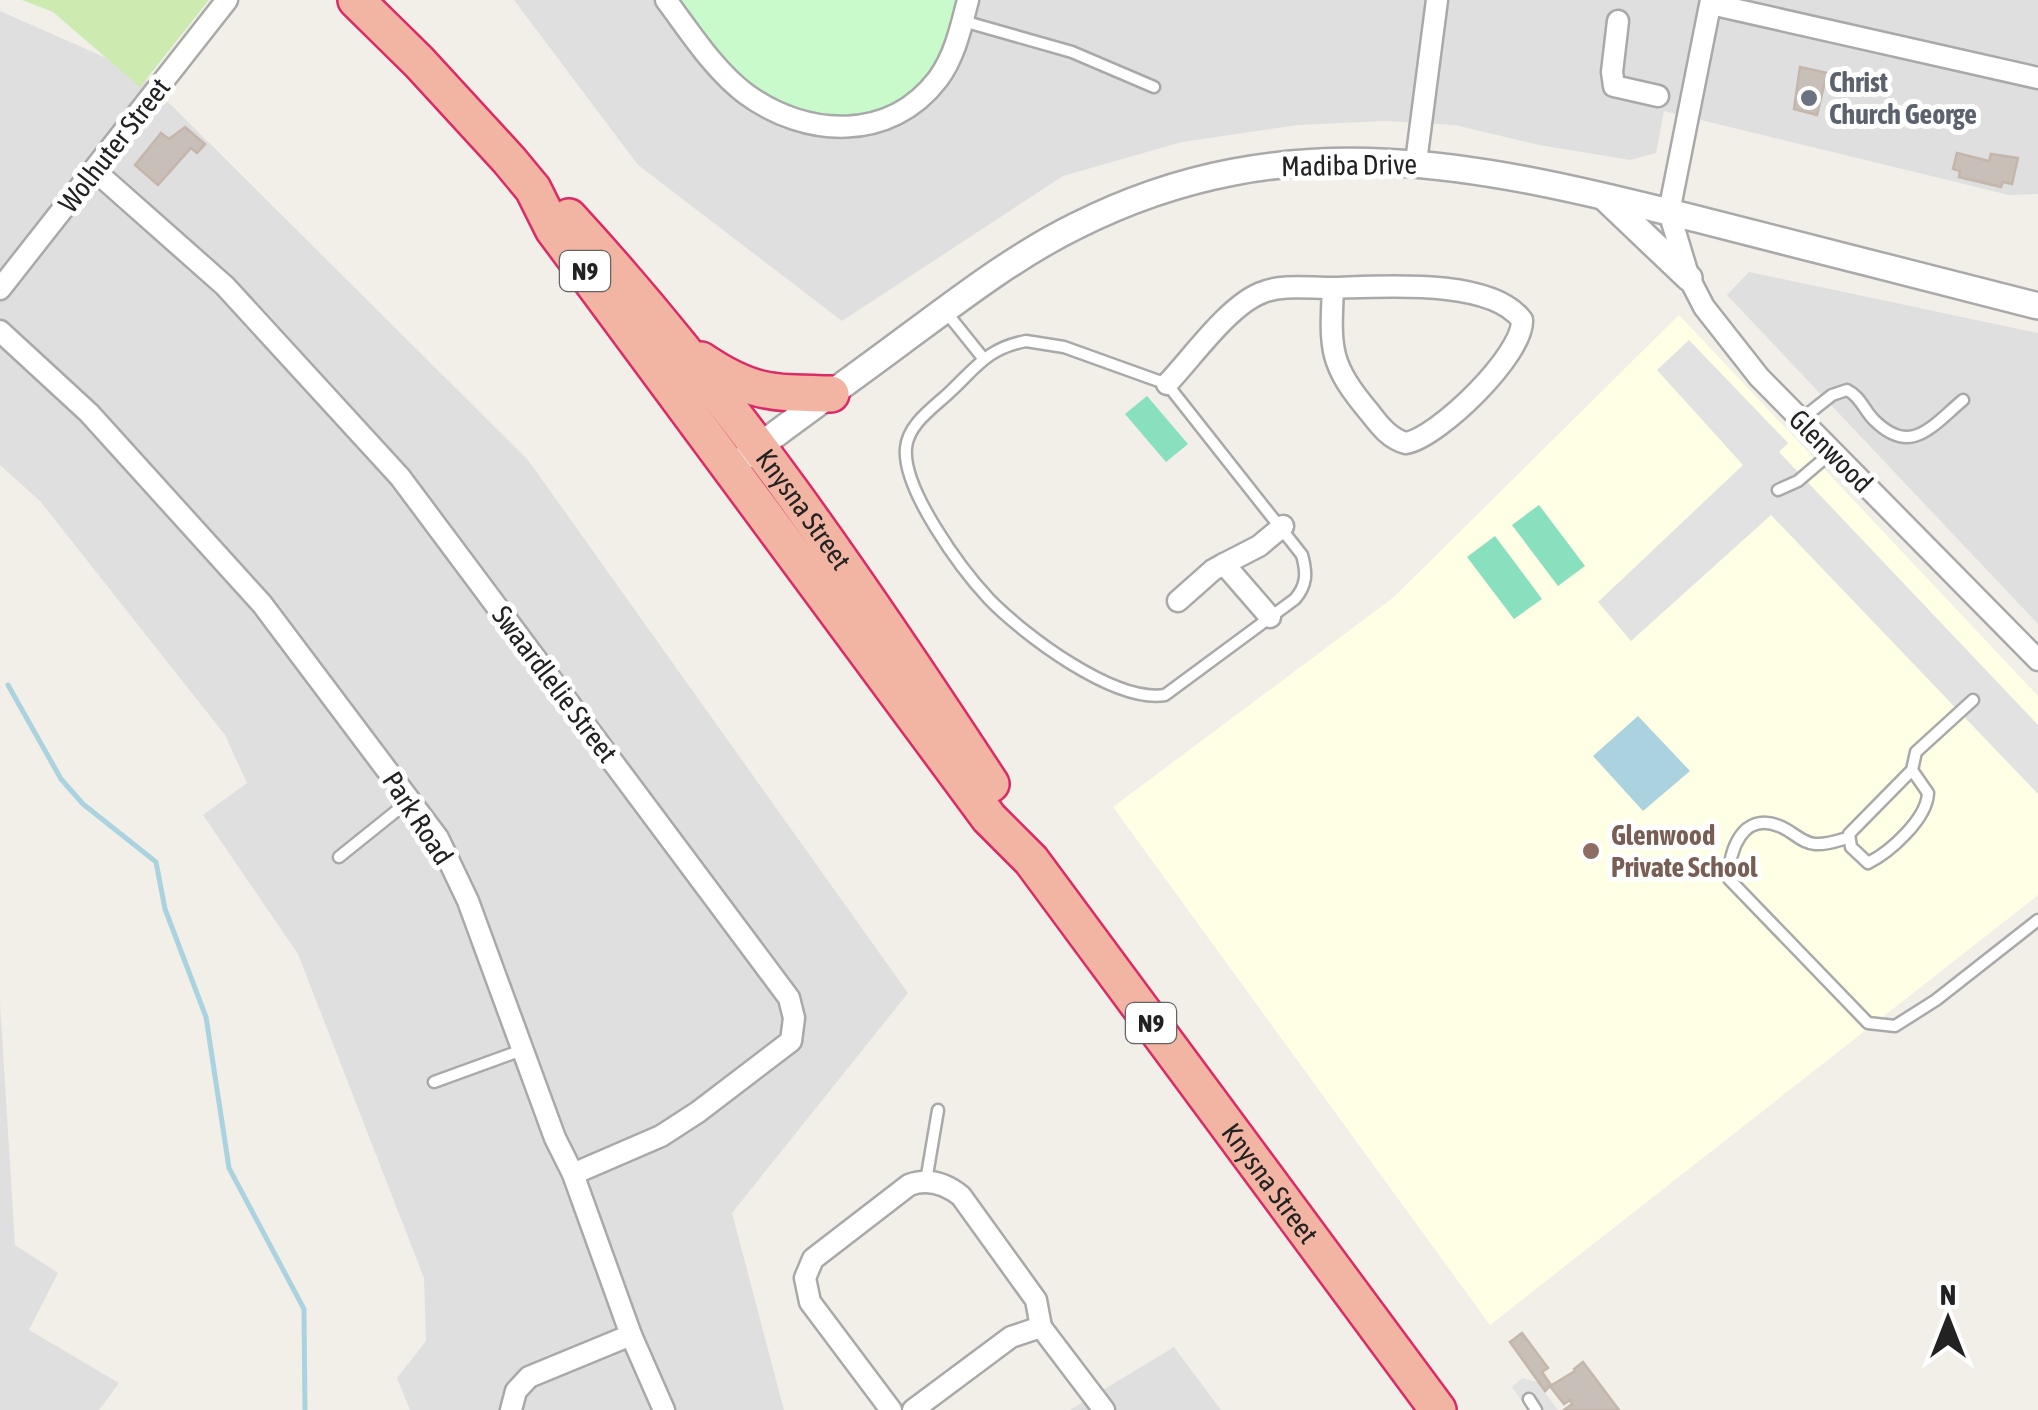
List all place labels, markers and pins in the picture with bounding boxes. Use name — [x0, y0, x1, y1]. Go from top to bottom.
place label: Christ Church George — [1829, 66, 1977, 130]
marker: Christ Church George — [1798, 87, 1820, 109]
place label: Glenwood Private School — [1611, 819, 1758, 883]
marker: Glenwood Private School — [1580, 840, 1602, 862]

